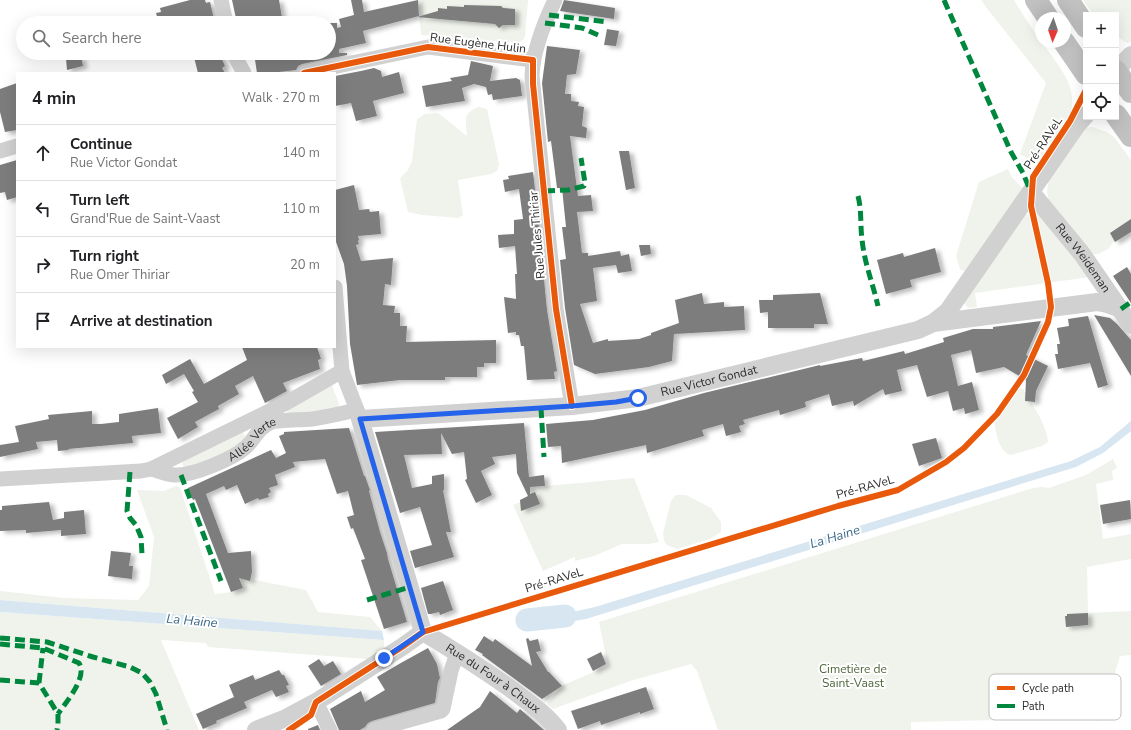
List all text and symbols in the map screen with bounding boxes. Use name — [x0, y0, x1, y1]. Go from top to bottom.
north arrow — [1035, 12, 1071, 48]
map controls — [1083, 12, 1119, 120]
button: + — [1083, 12, 1119, 48]
search box — [16, 16, 336, 60]
icon: search — [30, 27, 52, 49]
text: Search here — [62, 28, 142, 48]
street label: Rue Eugène Hulin — [429, 29, 527, 57]
button: − — [1083, 48, 1119, 84]
button: locate — [1083, 84, 1119, 120]
text: 4 min — [32, 87, 76, 110]
text: Walk · 270 m — [242, 89, 320, 107]
street label: Pré-RAVeL — [1020, 113, 1066, 172]
text: Continue — [70, 134, 132, 154]
icon: ahead — [32, 142, 54, 164]
text: 140 m — [282, 144, 320, 162]
text: Rue Victor Gondat — [70, 154, 177, 172]
text: Turn left — [70, 190, 129, 210]
street label: Rue Jules Thiriar — [525, 190, 549, 280]
icon: left — [32, 198, 54, 220]
text: 110 m — [282, 200, 320, 218]
text: Grand'Rue de Saint-Vaast — [70, 210, 220, 228]
street label: Rue Weideman — [1052, 220, 1114, 296]
text: Turn right — [70, 246, 139, 266]
icon: right — [32, 254, 54, 276]
text: 20 m — [290, 256, 320, 274]
text: Rue Omer Thiriar — [70, 266, 170, 284]
icon: arrive — [32, 310, 54, 332]
text: Arrive at destination — [70, 311, 213, 331]
street label: Rue Victor Gondat — [659, 361, 760, 400]
route start — [629, 389, 647, 407]
street label: Allée Verte — [225, 413, 277, 465]
street label: Pré-RAVeL — [834, 471, 896, 503]
water label: La Haine — [808, 521, 862, 553]
street label: Pré-RAVeL — [523, 563, 585, 596]
water label: La Haine — [166, 610, 218, 632]
street label: Rue du Four à Chaux — [443, 640, 545, 717]
route end — [375, 649, 393, 667]
park label: Cimetière de Saint-Vaast — [819, 661, 887, 691]
legend — [989, 674, 1121, 720]
text: Cycle path — [1022, 681, 1074, 696]
text: Path — [1022, 699, 1045, 714]

